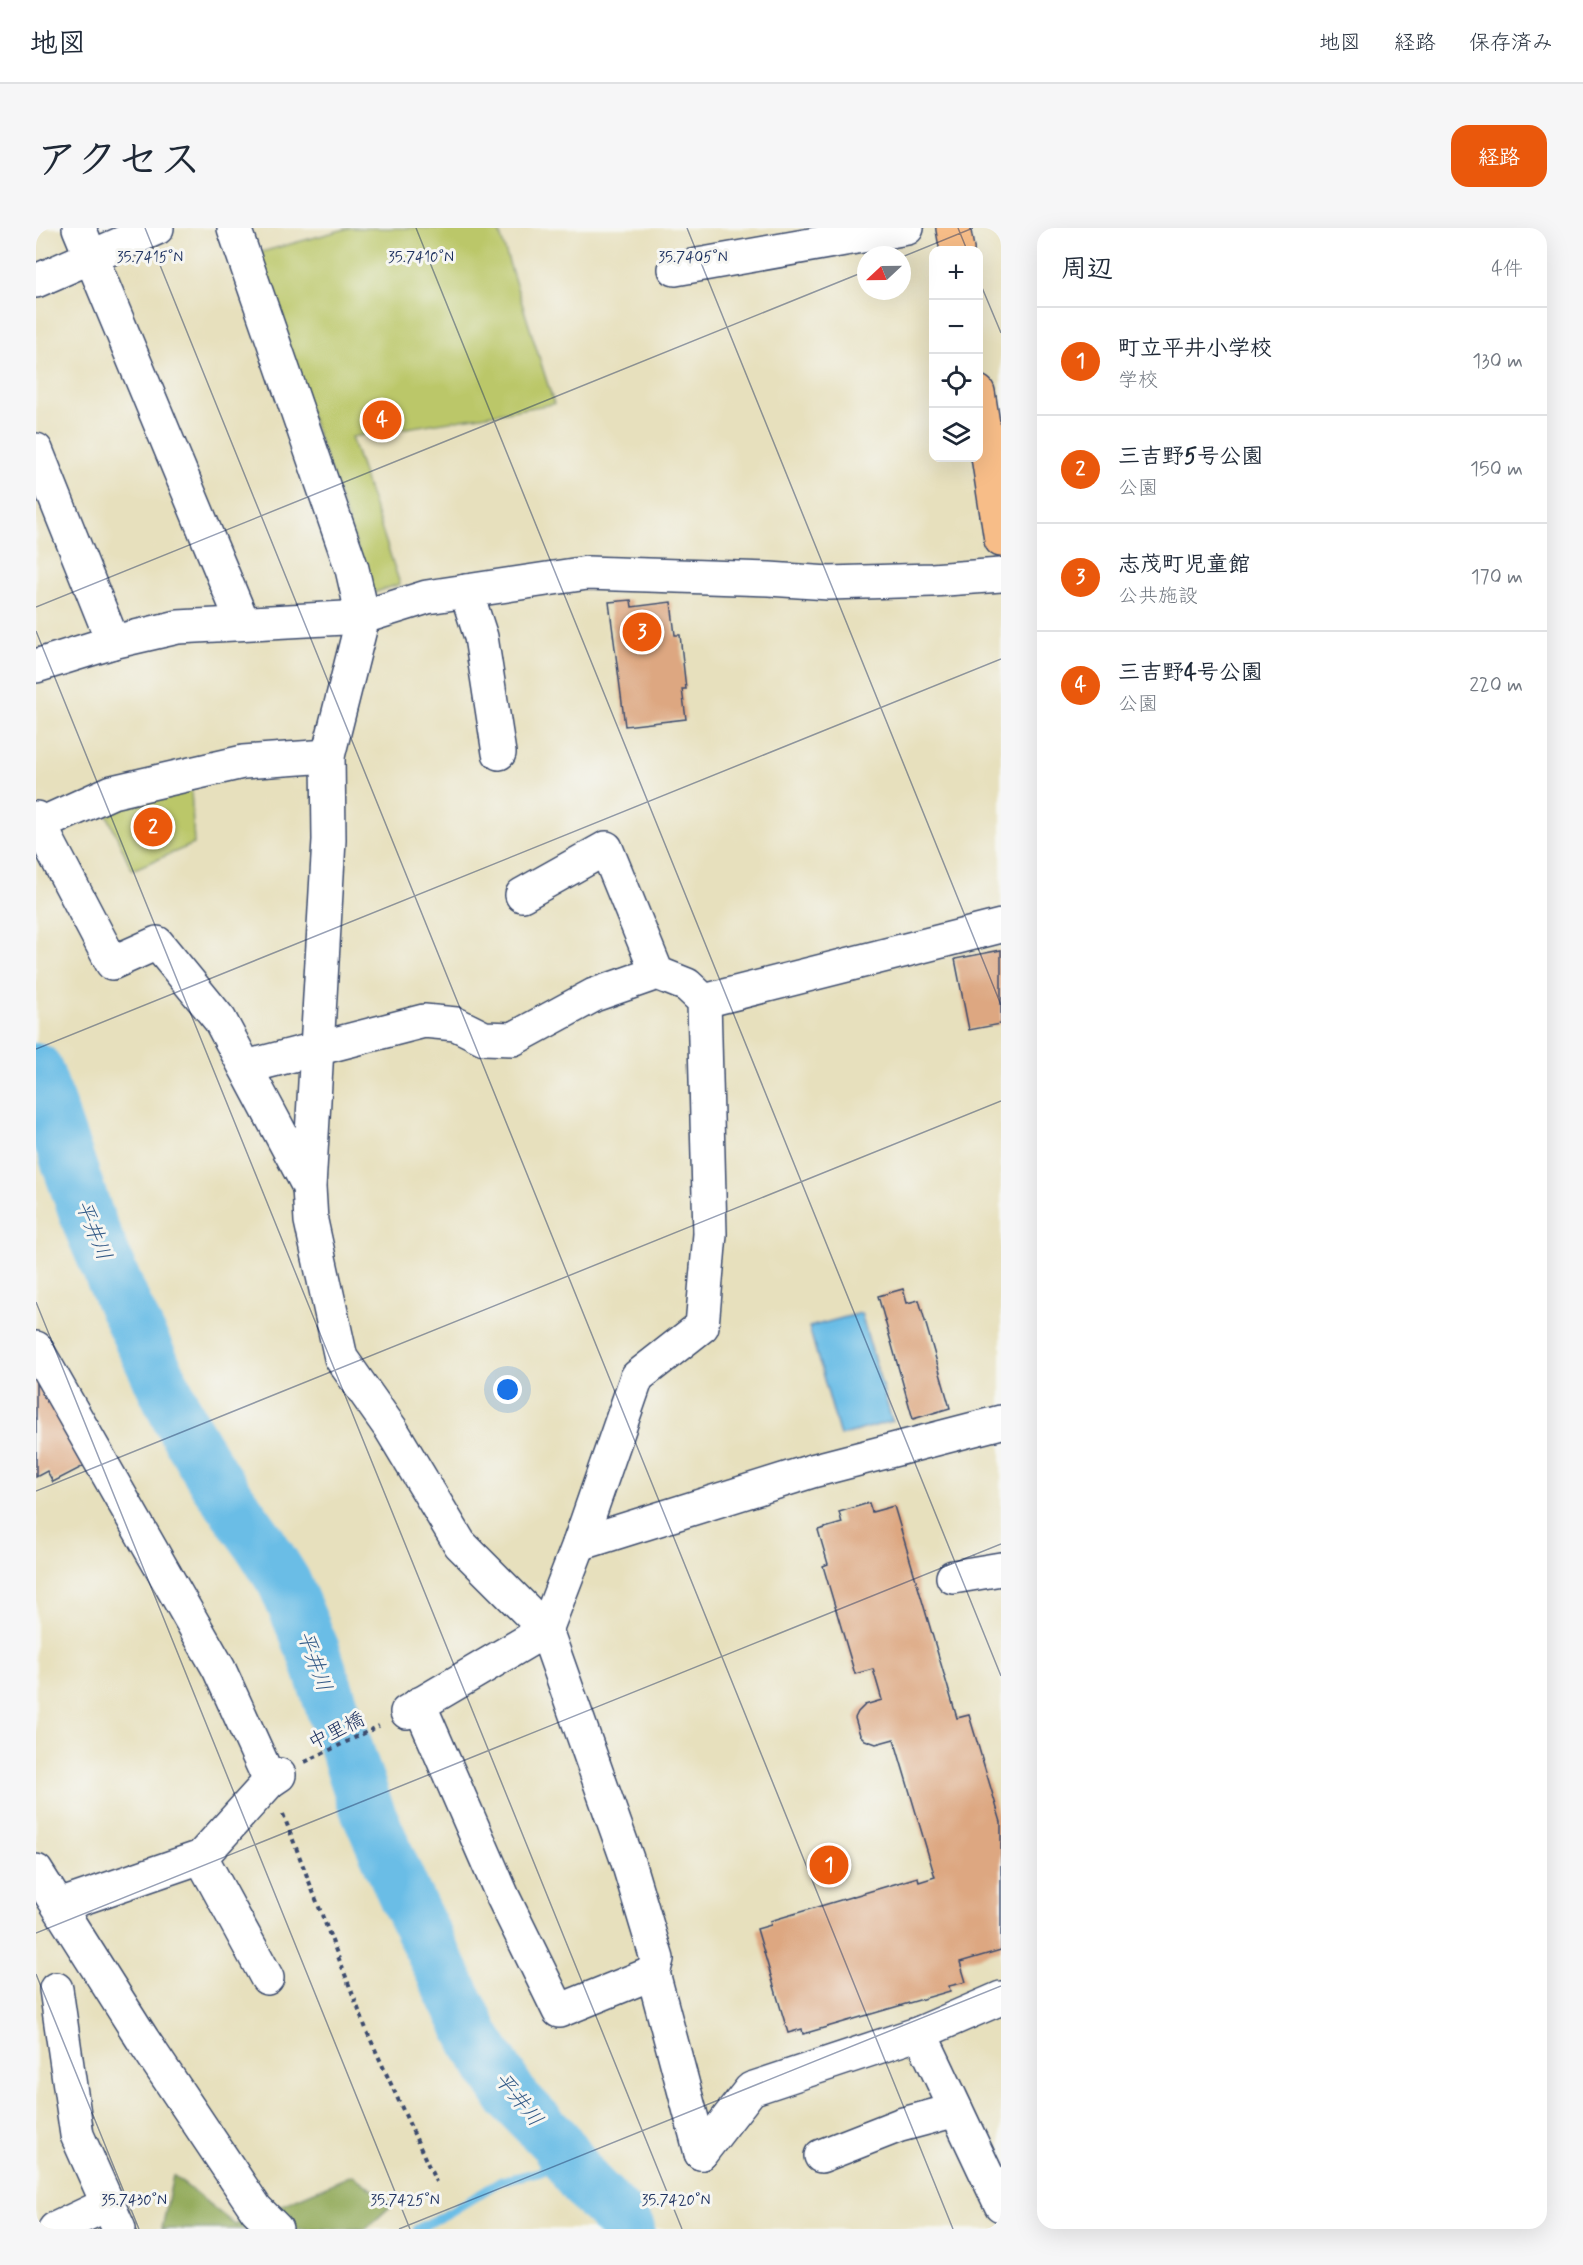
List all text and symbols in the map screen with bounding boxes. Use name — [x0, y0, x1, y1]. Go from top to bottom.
text: 地図 — [30, 26, 86, 63]
text: 地図 — [1319, 29, 1361, 57]
text: 経路 — [1394, 29, 1436, 57]
text: 保存済み — [1469, 29, 1553, 57]
button: 経路 — [1451, 125, 1547, 187]
text: アクセス — [36, 134, 201, 189]
north arrow — [857, 246, 911, 300]
map controls — [929, 246, 983, 462]
button: + — [929, 246, 983, 300]
text: 35.7415°N — [117, 248, 183, 268]
text: 35.7410°N — [388, 248, 454, 268]
text: 35.7405°N — [658, 248, 728, 268]
text: 周辺 — [1061, 253, 1113, 287]
text: 4件 — [1491, 256, 1523, 283]
button: − — [929, 300, 983, 354]
text: 町立平井小学校 — [1118, 335, 1272, 363]
text: 1 — [1076, 348, 1085, 375]
text: 130 m — [1472, 348, 1523, 375]
button: locate — [929, 354, 983, 408]
text: 学校 — [1118, 367, 1158, 394]
pin: 4 — [362, 398, 402, 442]
button: layers — [929, 408, 983, 462]
text: 三吉野5号公園 — [1118, 443, 1263, 471]
text: 2 — [1076, 456, 1085, 483]
text: 150 m — [1470, 456, 1523, 483]
text: 公園 — [1118, 475, 1158, 502]
text: 志茂町児童館 — [1118, 551, 1250, 579]
text: 3 — [1076, 564, 1085, 591]
text: 170 m — [1471, 564, 1523, 591]
text: 公共施設 — [1118, 583, 1198, 610]
pin: 3 — [622, 610, 662, 654]
text: 三吉野4号公園 — [1118, 659, 1263, 687]
text: 4 — [1075, 672, 1086, 699]
text: 220 m — [1469, 672, 1523, 699]
text: 公園 — [1118, 691, 1158, 718]
pin: 2 — [134, 804, 172, 850]
water label: 平井川 — [68, 1196, 118, 1265]
your location — [493, 1375, 522, 1404]
water label: 平井川 — [290, 1627, 338, 1696]
street label: 中里橋 — [304, 1706, 370, 1757]
pin: 1 — [810, 1842, 848, 1888]
water label: 平井川 — [488, 2066, 549, 2133]
text: 35.7430°N — [101, 2191, 167, 2211]
text: 35.7425°N — [370, 2191, 440, 2211]
text: 35.7420°N — [642, 2191, 710, 2211]

